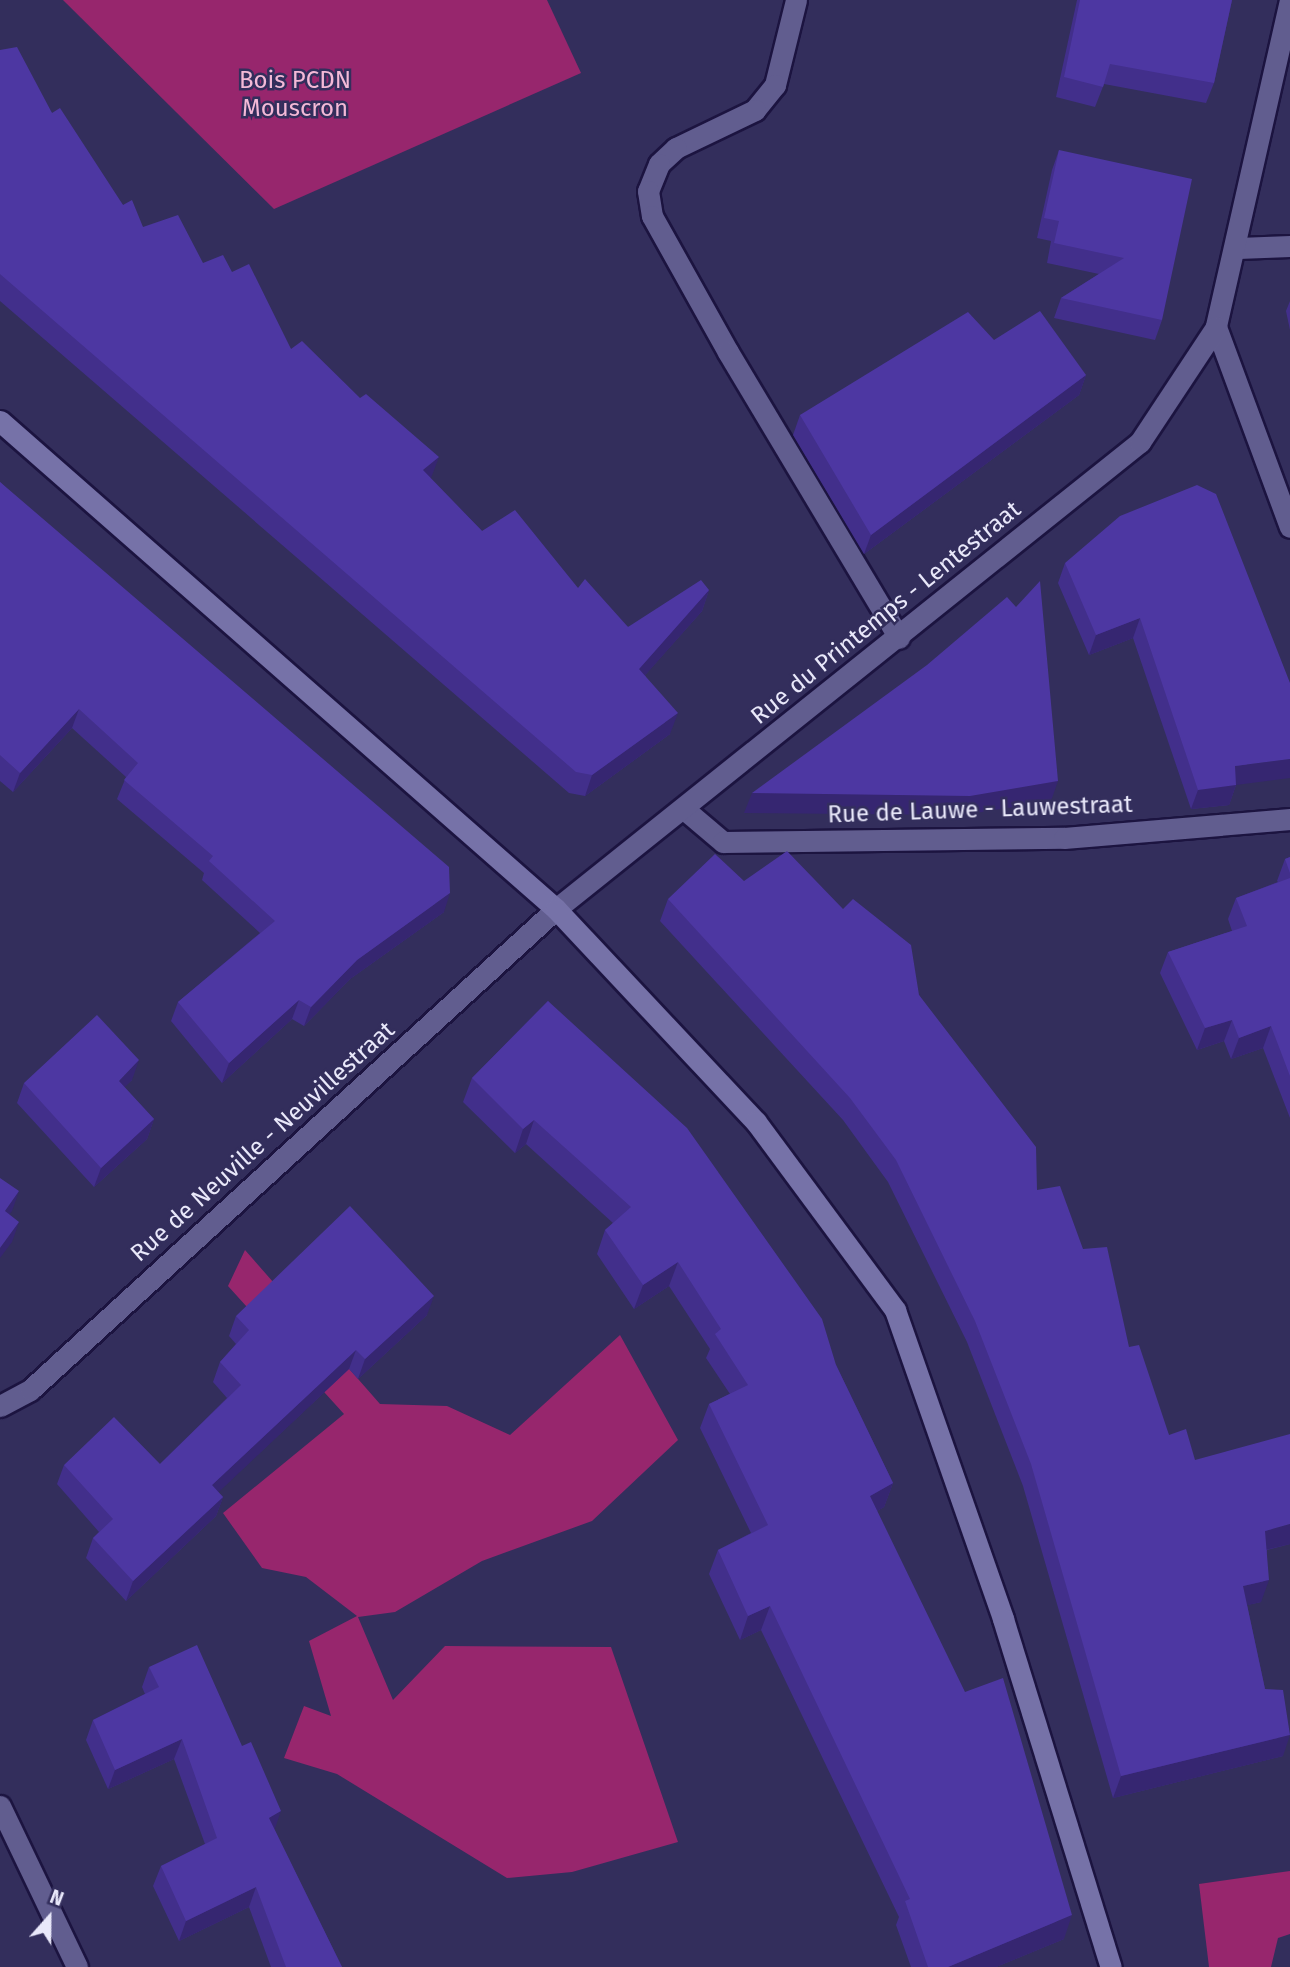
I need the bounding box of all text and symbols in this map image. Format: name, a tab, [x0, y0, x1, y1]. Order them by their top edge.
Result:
park label: Bois PCDN Mouscron	[239, 67, 351, 123]
street label: Rue du Printemps - Lentestraat	[745, 495, 1027, 731]
street label: Rue de Lauwe - Lauwestraat	[827, 790, 1133, 830]
street label: Rue de Neuville - Neuvillestraat	[125, 1016, 401, 1268]
north arrow	[14, 1883, 84, 1953]
text: N	[47, 1885, 67, 1911]

